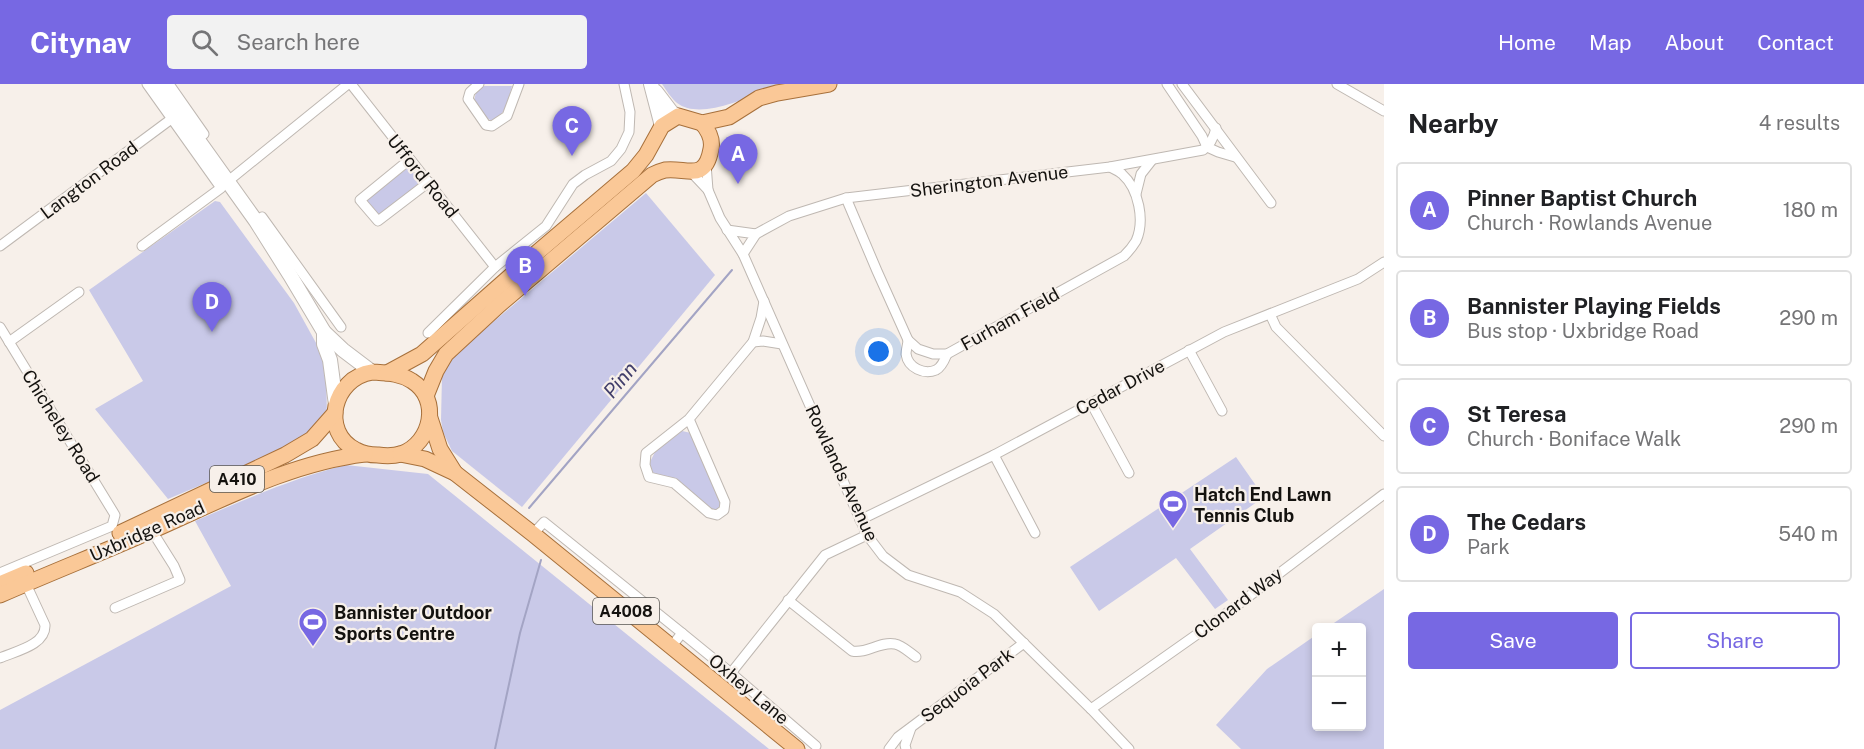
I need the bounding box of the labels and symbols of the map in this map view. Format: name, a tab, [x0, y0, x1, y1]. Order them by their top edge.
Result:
pin: C	[552, 106, 592, 156]
street label: Ufford Road	[383, 130, 463, 222]
pin: A	[718, 135, 758, 184]
street label: Langton Road	[36, 137, 142, 223]
street label: Sherington Avenue	[909, 161, 1069, 201]
pin: B	[506, 246, 544, 296]
pin: D	[192, 282, 232, 332]
street label: Furham Field	[957, 283, 1063, 355]
your location	[864, 337, 893, 366]
street label: Cedar Drive	[1072, 355, 1168, 419]
water label: Pinn	[598, 357, 642, 403]
street label: Chicheley Road	[18, 366, 104, 486]
street label: Rowlands Avenue	[801, 402, 883, 544]
road number: A410	[210, 466, 264, 492]
place label: Hatch End Lawn Tennis Club	[1194, 484, 1331, 526]
sports icon: Hatch End Lawn Tennis Club	[1157, 488, 1189, 530]
street label: Uxbridge Road	[86, 496, 208, 566]
street label: Clonard Way	[1190, 563, 1287, 643]
road number: A4008	[593, 598, 659, 624]
place label: Bannister Outdoor Sports Centre	[334, 602, 492, 644]
sports icon: Bannister Outdoor Sports Centre	[297, 606, 329, 648]
street label: Sequoia Park	[916, 643, 1018, 727]
street label: Oxhey Lane	[705, 649, 793, 729]

